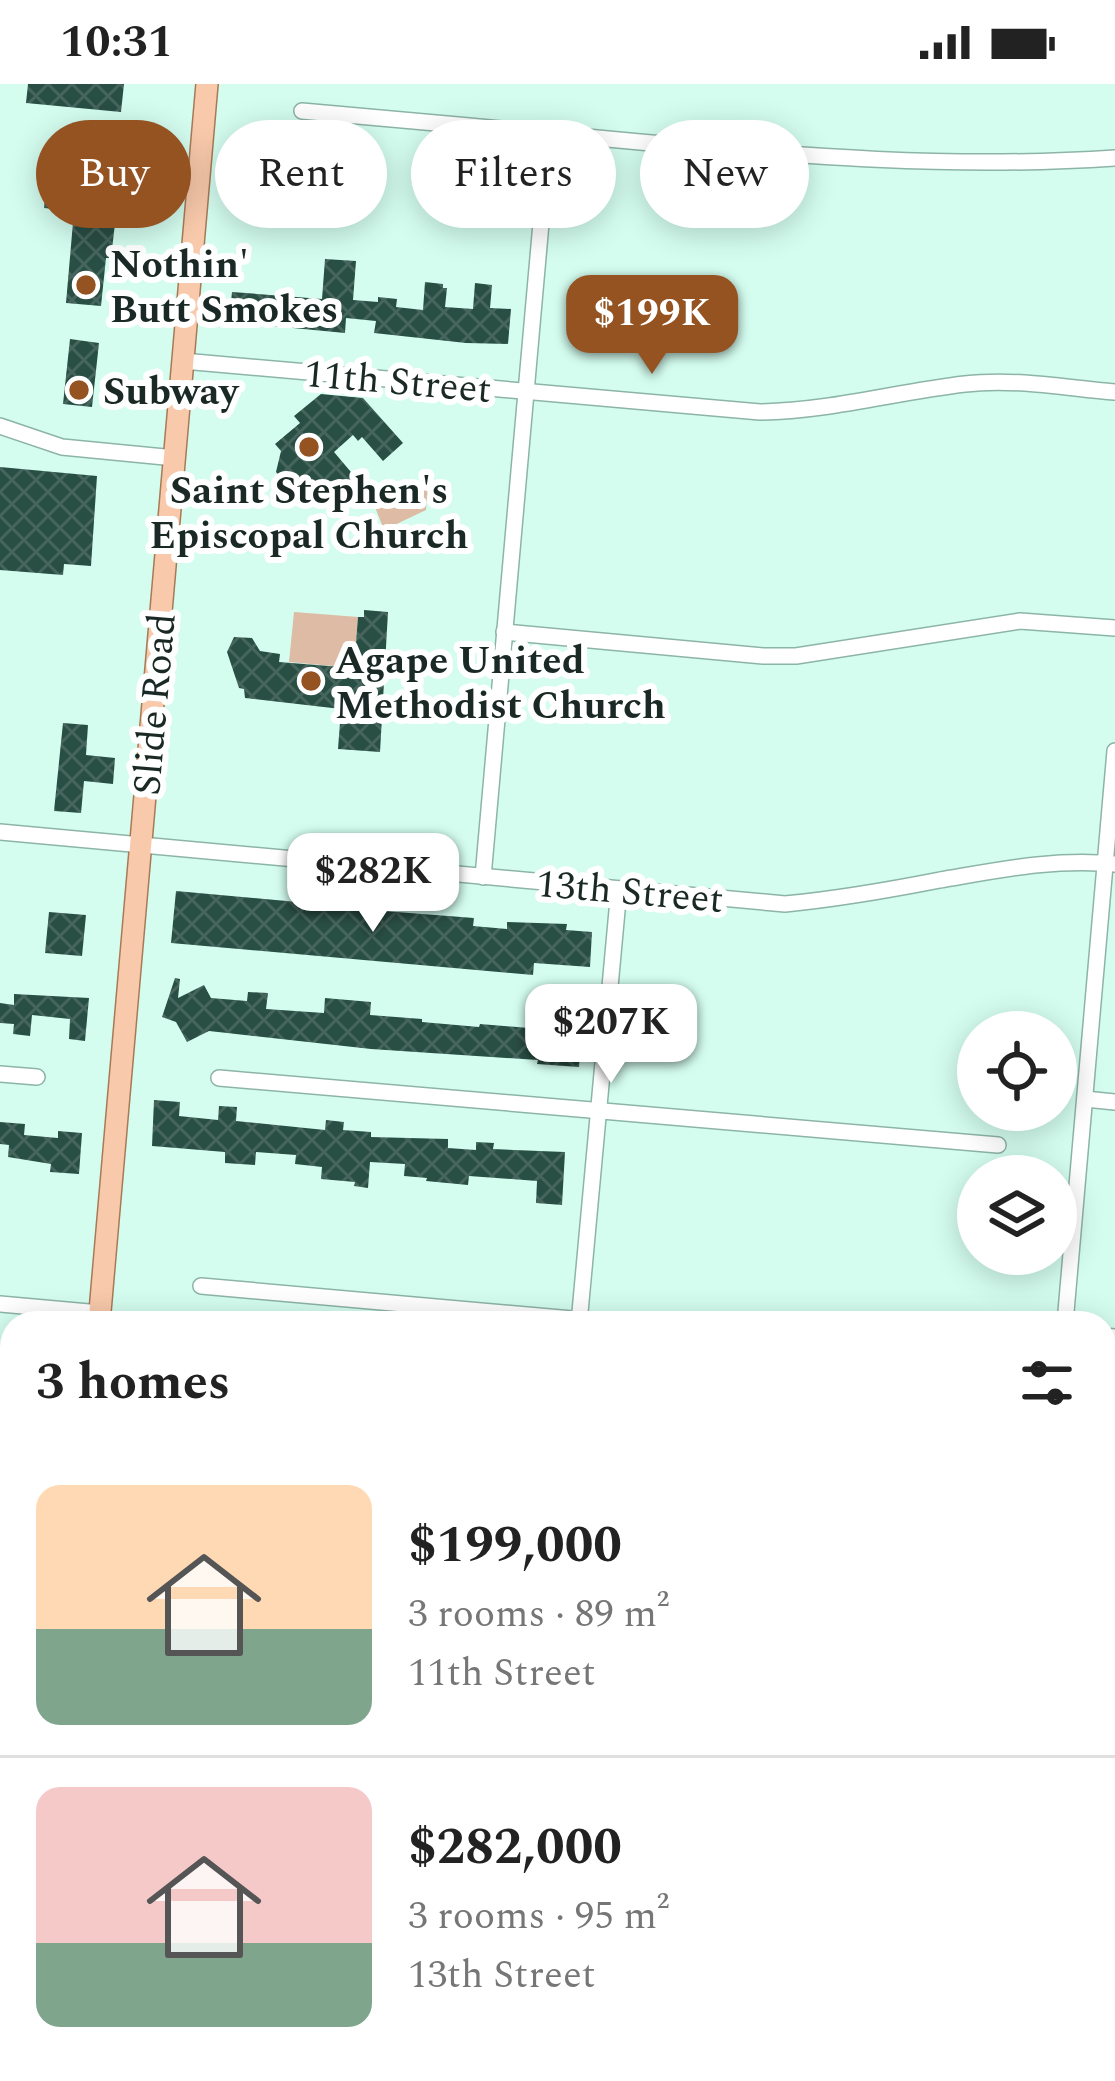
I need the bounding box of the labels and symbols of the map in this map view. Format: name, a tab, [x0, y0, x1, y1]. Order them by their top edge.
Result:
place label: Nothin' Butt Smokes	[110, 236, 338, 340]
marker: Nothin' Butt Smokes	[73, 272, 99, 298]
pin: $199K	[568, 275, 736, 377]
street label: 11th Street	[302, 345, 494, 420]
place label: Subway	[103, 363, 239, 422]
marker: Subway	[66, 377, 92, 403]
marker: Saint Stephen's Episcopal Church	[296, 434, 322, 460]
place label: Saint Stephen's Episcopal Church	[149, 462, 469, 566]
street label: Slide Road	[118, 611, 193, 798]
place label: Agape United Methodist Church	[335, 632, 666, 736]
marker: Agape United Methodist Church	[298, 668, 324, 694]
pin: $282K	[289, 833, 457, 935]
street label: 13th Street	[534, 855, 726, 930]
pin: $207K	[527, 984, 695, 1086]

